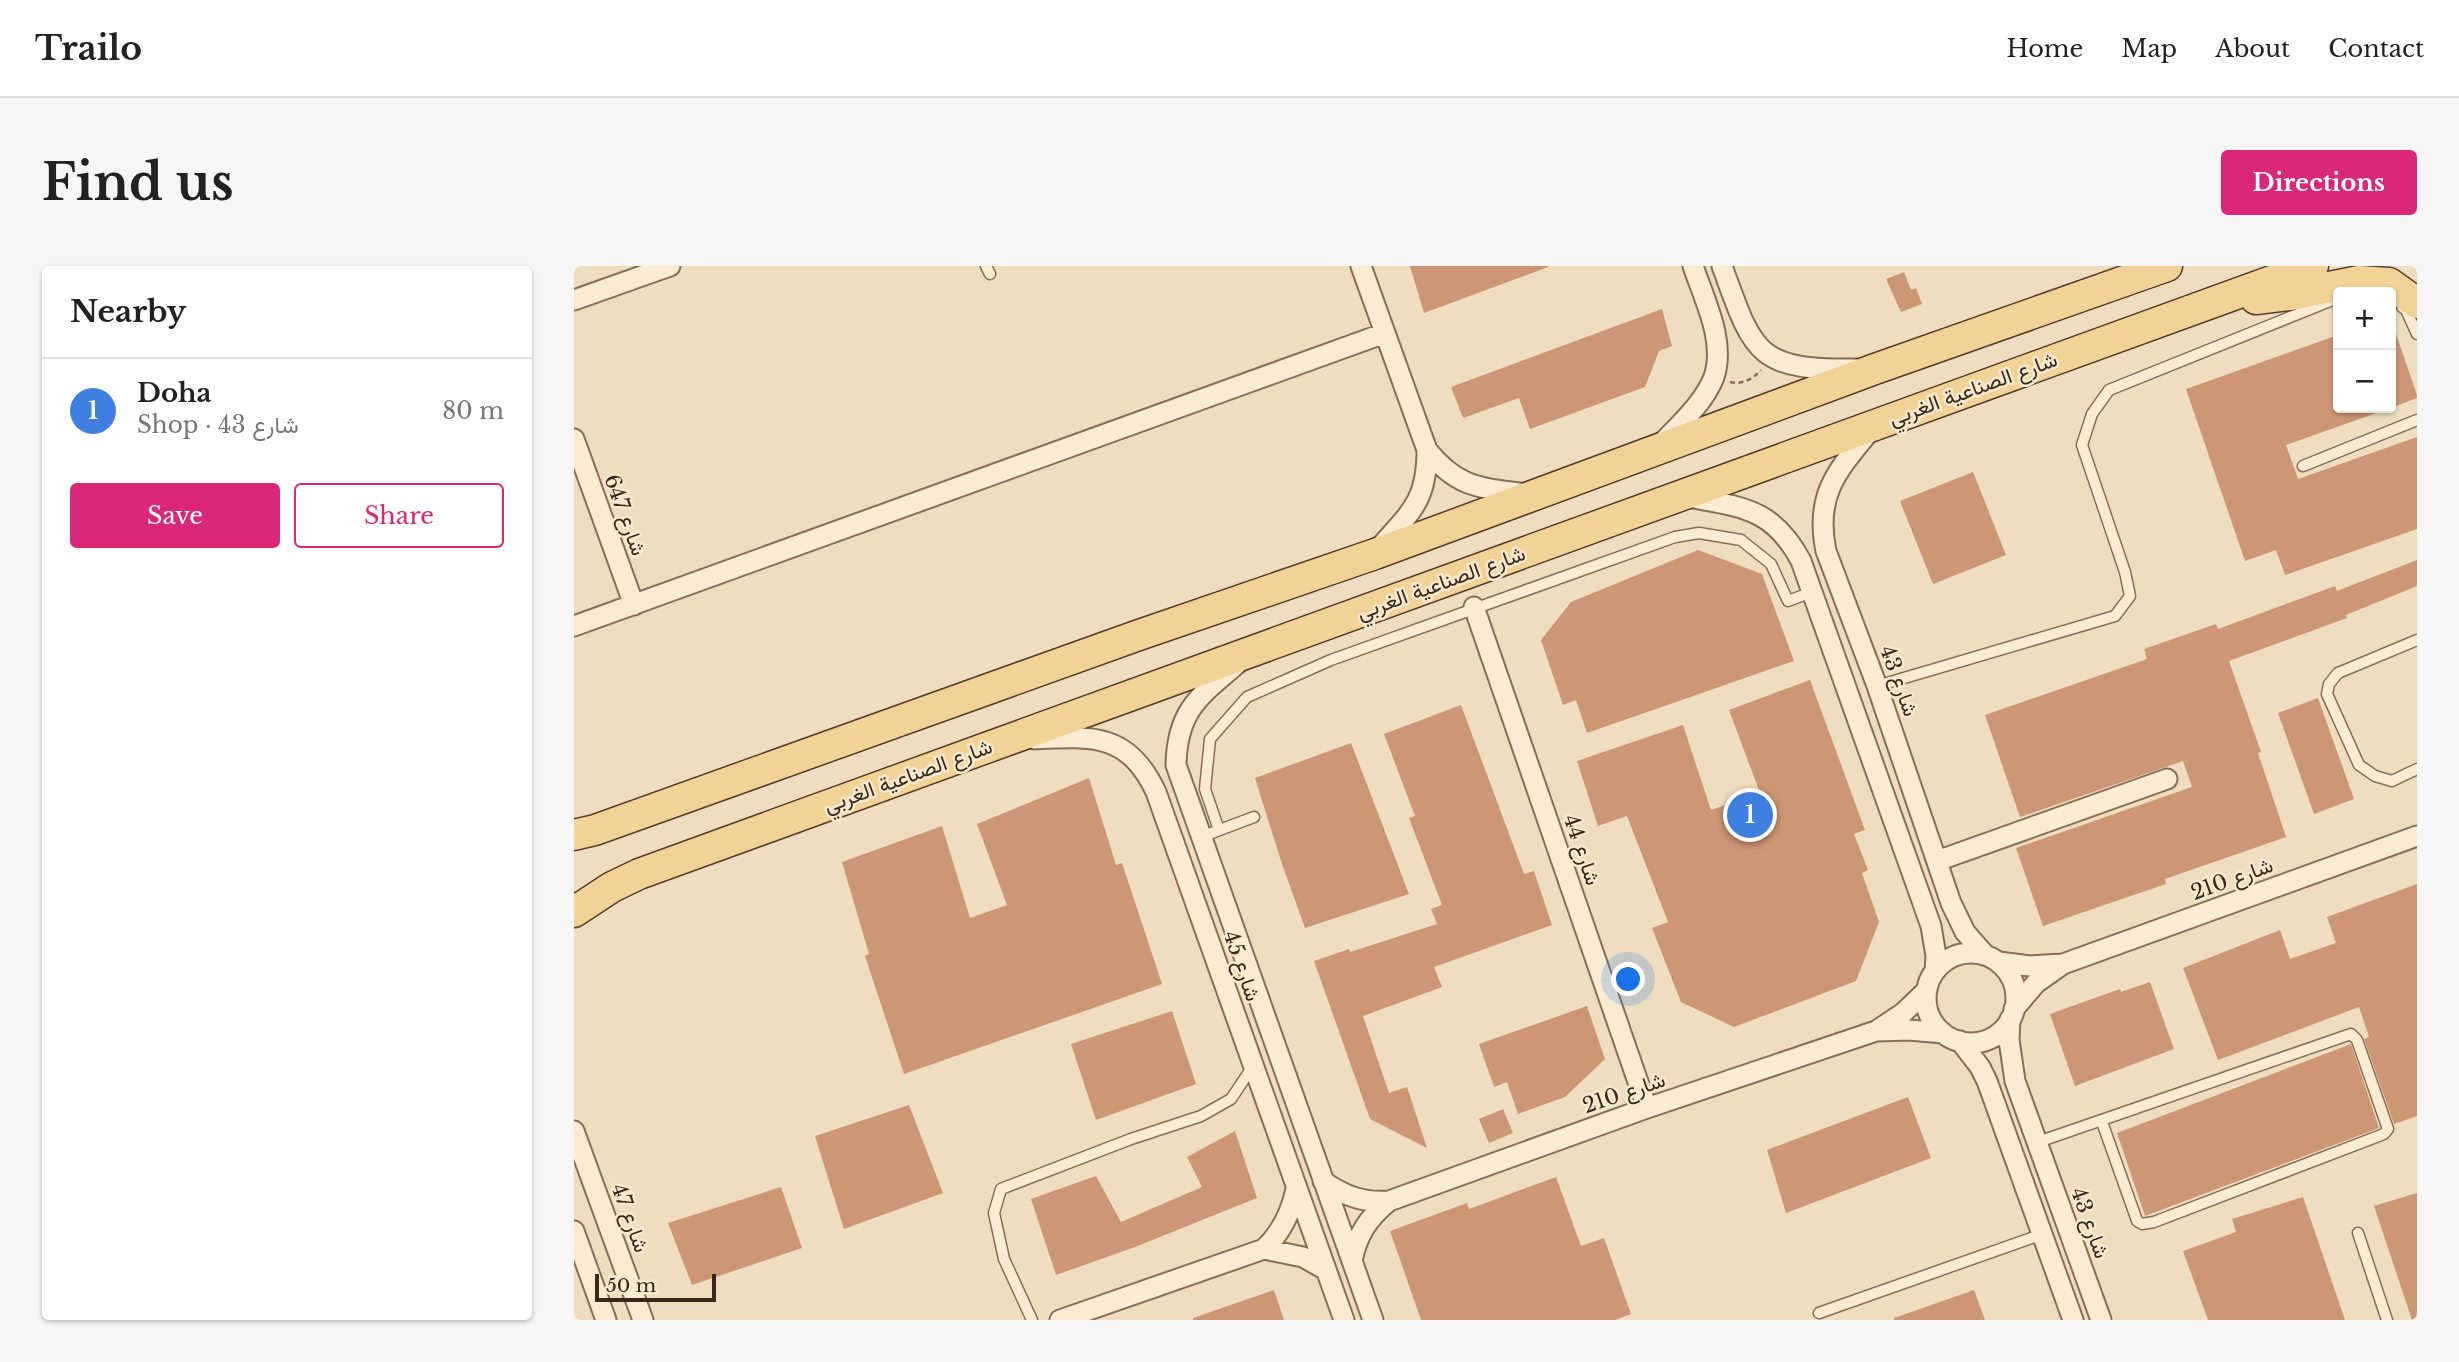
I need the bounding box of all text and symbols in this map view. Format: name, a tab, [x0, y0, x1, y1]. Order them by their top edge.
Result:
text: Trailo	[35, 28, 142, 69]
text: Home	[2007, 34, 2083, 63]
text: Map	[2121, 34, 2177, 63]
text: About	[2215, 34, 2290, 63]
text: Contact	[2328, 34, 2424, 63]
button: Directions	[2221, 150, 2417, 215]
text: Find us	[42, 152, 234, 213]
map controls	[2333, 287, 2396, 413]
button: +	[2333, 287, 2396, 350]
text: Nearby	[70, 293, 186, 330]
street label: شارع الصناعية الغربي	[1885, 346, 2062, 435]
button: −	[2333, 350, 2396, 413]
text: Doha	[137, 377, 212, 409]
text: 1	[88, 397, 98, 425]
text: 80 m	[442, 397, 504, 425]
text: Shop · شارع 43	[137, 411, 299, 439]
street label: شارع 647	[597, 471, 652, 560]
button: Save	[70, 483, 280, 548]
button: Share	[294, 483, 504, 548]
street label: شارع الصناعية الغربي	[1353, 540, 1530, 629]
street label: شارع 43	[1873, 642, 1924, 720]
street label: شارع الصناعية الغربي	[820, 733, 997, 822]
pin: 1	[1727, 789, 1773, 841]
street label: شارع 44	[1557, 811, 1606, 889]
street label: شارع 210	[2187, 852, 2277, 907]
street label: شارع 45	[1217, 927, 1266, 1005]
your location	[1611, 962, 1645, 996]
street label: شارع 210	[1579, 1067, 1669, 1120]
street label: شارع 47	[605, 1180, 654, 1256]
street label: شارع 43	[2064, 1184, 2115, 1262]
scale bar	[595, 1271, 716, 1303]
text: 50 m	[606, 1274, 656, 1297]

